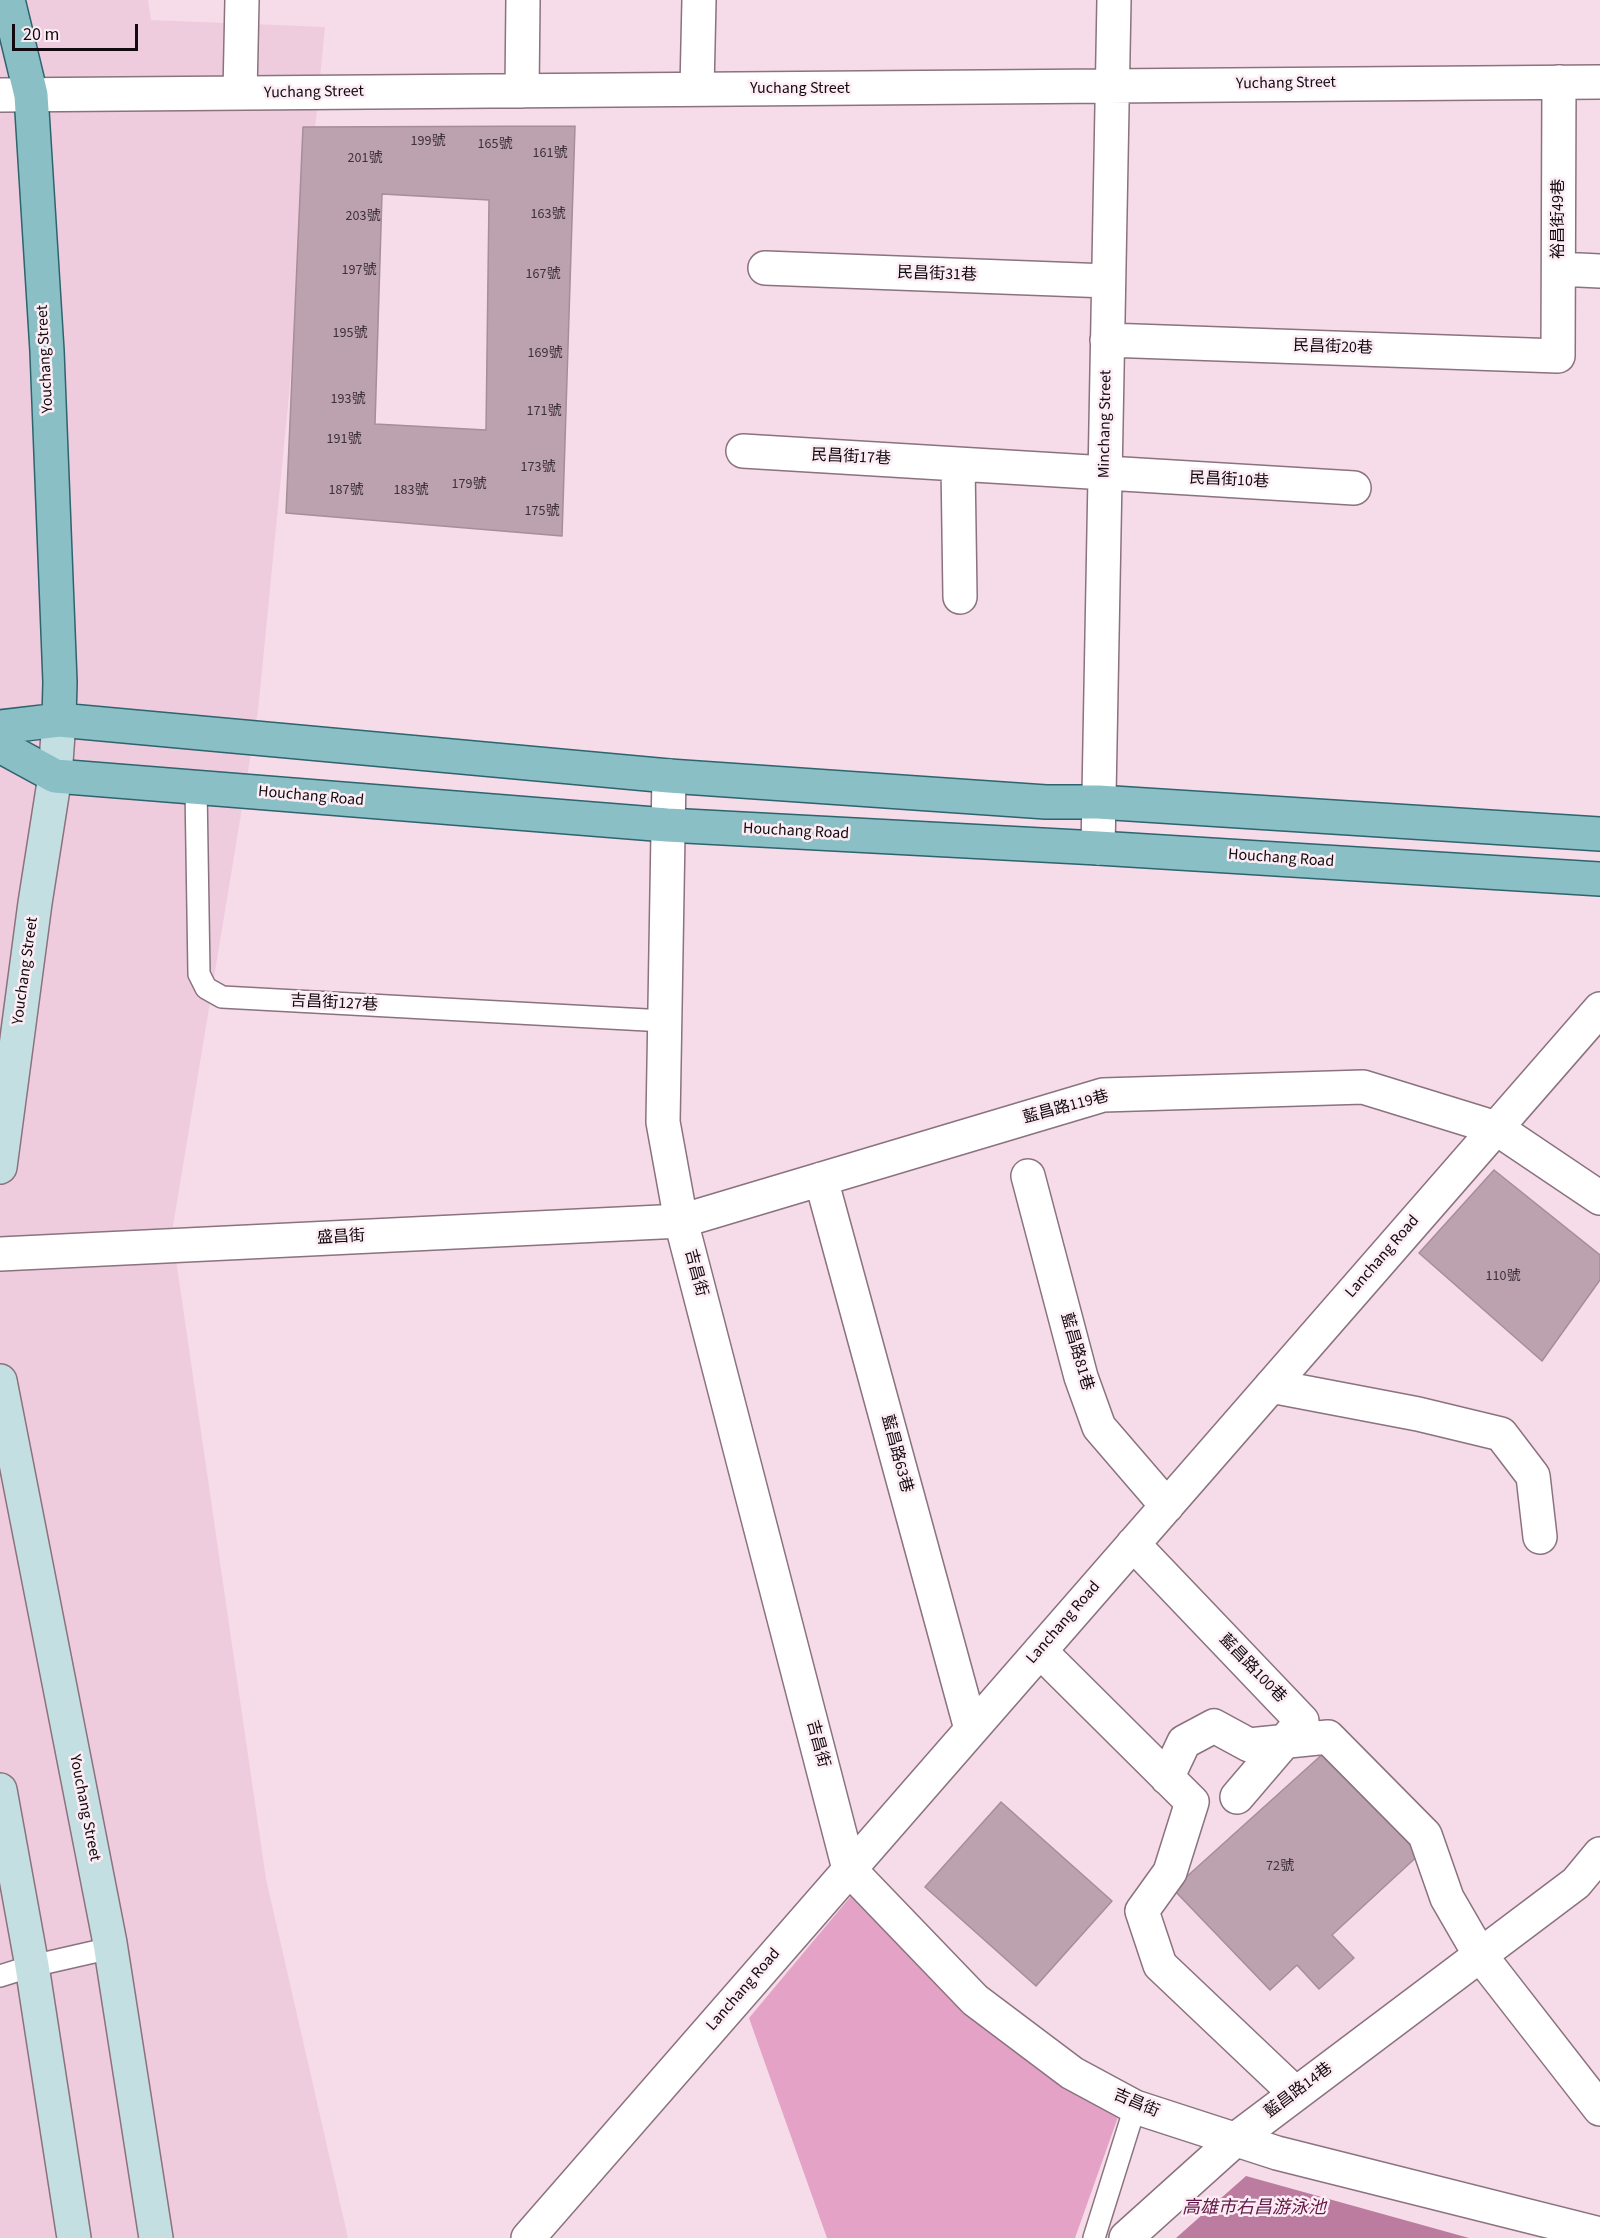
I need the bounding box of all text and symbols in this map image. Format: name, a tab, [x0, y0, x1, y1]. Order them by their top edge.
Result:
scale bar	[15, 12, 141, 50]
text: 20 m	[23, 22, 59, 47]
street label: Yuchang Street	[1236, 74, 1336, 94]
street label: Yuchang Street	[750, 79, 850, 99]
street label: Yuchang Street	[264, 83, 364, 103]
house number: 199號	[411, 134, 445, 150]
house number: 165號	[478, 137, 512, 153]
house number: 161號	[533, 146, 567, 162]
house number: 201號	[348, 151, 382, 167]
street label: 裕昌街49巷	[1549, 179, 1569, 259]
house number: 163號	[531, 207, 565, 223]
house number: 203號	[346, 209, 380, 225]
house number: 197號	[342, 263, 376, 279]
street label: 民昌街31巷	[897, 264, 977, 286]
house number: 167號	[526, 267, 560, 283]
street label: Youchang Street	[34, 304, 58, 414]
house number: 195號	[333, 326, 367, 342]
street label: 民昌街20巷	[1293, 337, 1373, 359]
house number: 169號	[528, 346, 562, 362]
street label: Minchang Street	[1095, 370, 1117, 478]
house number: 193號	[331, 392, 365, 408]
house number: 171號	[527, 404, 561, 420]
house number: 191號	[327, 432, 361, 448]
street label: 民昌街17巷	[811, 446, 891, 470]
house number: 173號	[521, 460, 555, 476]
street label: 民昌街10巷	[1189, 469, 1269, 493]
house number: 179號	[452, 477, 486, 493]
house number: 187號	[329, 483, 363, 499]
house number: 183號	[394, 483, 428, 499]
house number: 175號	[525, 504, 559, 520]
street label: Houchang Road	[257, 783, 365, 811]
street label: Houchang Road	[742, 820, 850, 844]
street label: Houchang Road	[1227, 846, 1335, 872]
street label: Youchang Street	[9, 916, 43, 1026]
street label: 吉昌街127巷	[290, 992, 378, 1016]
street label: 藍昌路119巷	[1021, 1087, 1111, 1129]
street label: Lanchang Road	[1342, 1212, 1424, 1302]
street label: 盛昌街	[317, 1227, 365, 1249]
street label: 吉昌街	[680, 1247, 710, 1299]
house number: 110號	[1486, 1269, 1520, 1285]
street label: 藍昌路81巷	[1056, 1311, 1096, 1393]
street label: 藍昌路63巷	[876, 1413, 916, 1495]
street label: Lanchang Road	[1023, 1578, 1105, 1668]
street label: 藍昌路100巷	[1215, 1631, 1289, 1707]
street label: 吉昌街	[802, 1718, 832, 1770]
street label: Youchang Street	[64, 1753, 104, 1863]
house number: 72號	[1266, 1859, 1294, 1875]
street label: Lanchang Road	[703, 1945, 785, 2035]
street label: 藍昌路14巷	[1261, 2059, 1337, 2123]
street label: 吉昌街	[1110, 2086, 1162, 2122]
water label: 高雄市右昌游泳池	[1182, 2198, 1326, 2220]

